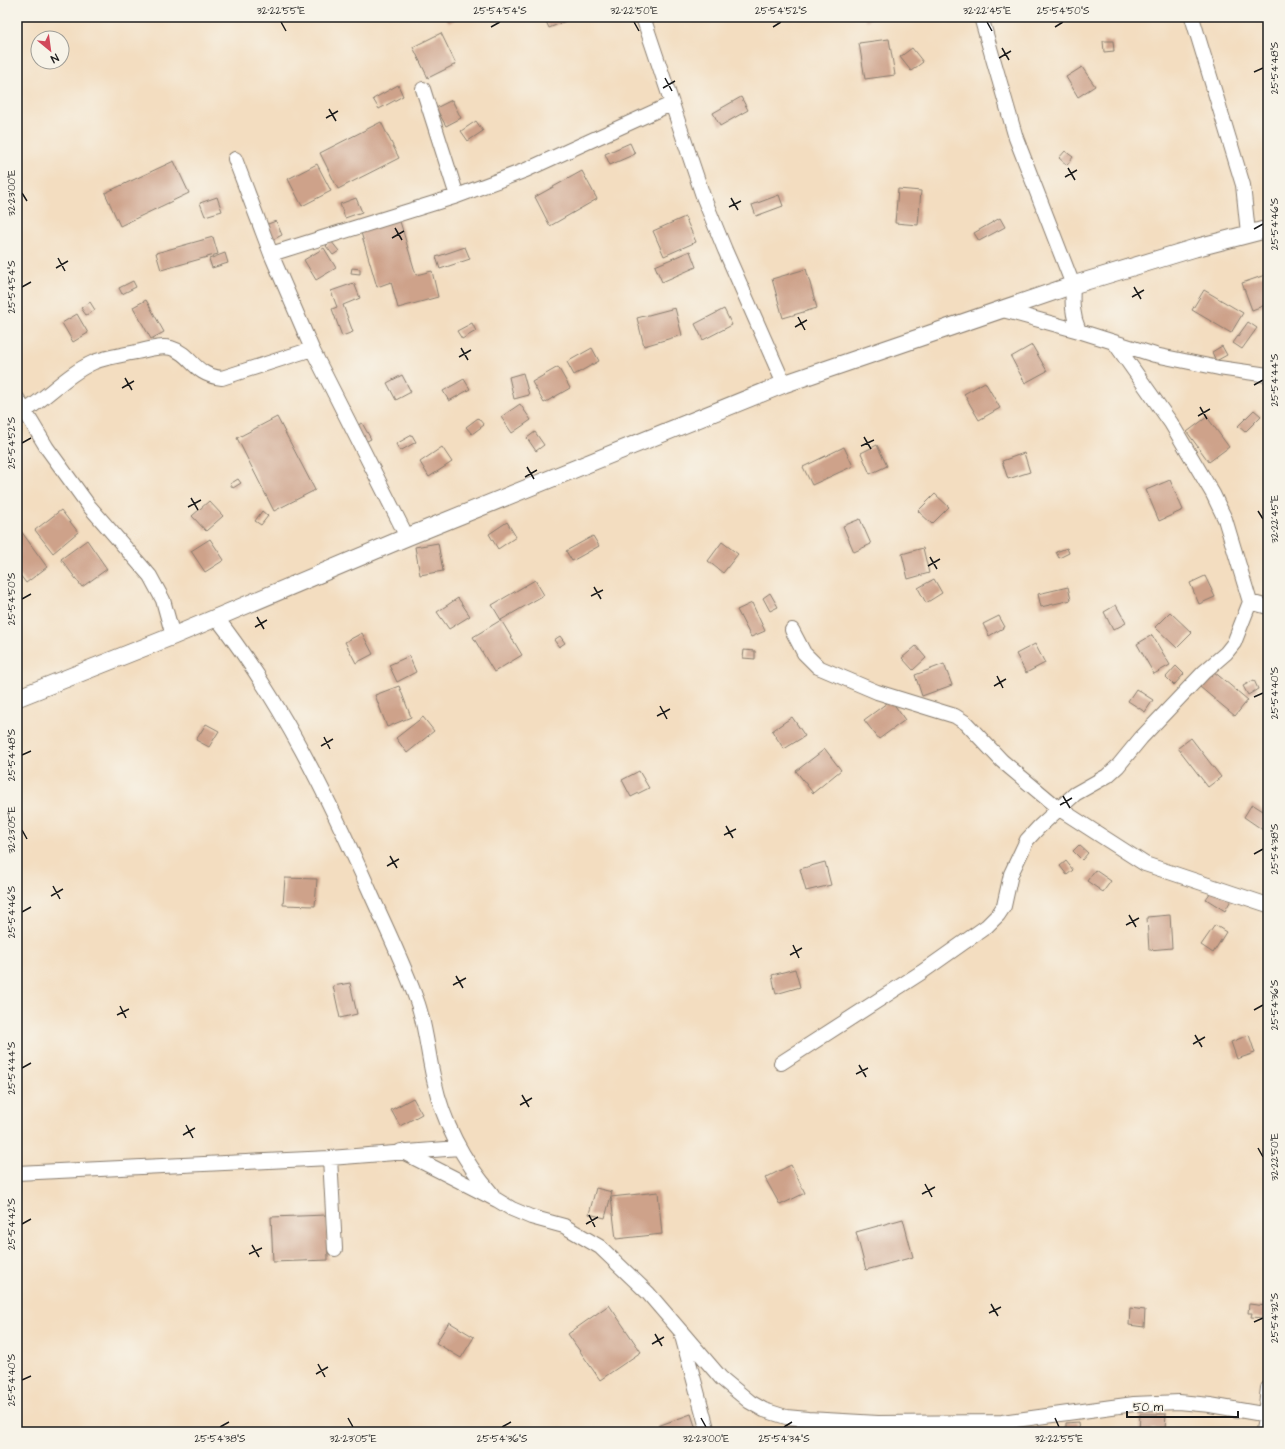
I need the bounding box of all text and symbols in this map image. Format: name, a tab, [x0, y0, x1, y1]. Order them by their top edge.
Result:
text: 32°22'55"E	[257, 4, 305, 18]
text: 25°54'54"S	[473, 4, 527, 18]
text: 32°22'50"E	[610, 4, 658, 18]
text: 25°54'52"S	[755, 4, 808, 18]
text: 32°22'45"E	[963, 4, 1011, 18]
text: 25°54'50"S	[1037, 4, 1090, 18]
north arrow	[30, 30, 70, 70]
text: 25°54'48"S	[1268, 41, 1282, 94]
text: N	[48, 50, 61, 67]
text: 32°23'00"E	[5, 170, 19, 216]
text: 25°54'46"S	[1268, 197, 1282, 250]
text: 25°54'54"S	[5, 260, 19, 314]
text: 25°54'44"S	[1268, 353, 1282, 406]
text: 25°54'52"S	[5, 416, 19, 469]
text: 32°22'45"E	[1268, 495, 1282, 543]
text: 25°54'50"S	[5, 572, 19, 625]
text: 25°54'40"S	[1268, 666, 1282, 719]
text: 25°54'48"S	[5, 728, 19, 781]
text: 32°23'05"E	[5, 806, 19, 854]
text: 25°54'38"S	[1268, 823, 1282, 874]
text: 25°54'46"S	[5, 885, 19, 938]
text: 25°54'36"S	[1268, 979, 1282, 1030]
text: 25°54'44"S	[5, 1041, 19, 1094]
text: 32°22'50"E	[1268, 1133, 1282, 1181]
text: 25°54'42"S	[5, 1198, 19, 1250]
text: 25°54'32"S	[1268, 1292, 1282, 1343]
text: 25°54'40"S	[5, 1353, 19, 1406]
scale bar	[1127, 1393, 1238, 1419]
text: 50 m	[1133, 1399, 1164, 1416]
text: 25°54'38"S	[195, 1432, 246, 1446]
text: 32°23'05"E	[329, 1432, 377, 1446]
text: 25°54'36"S	[477, 1432, 528, 1446]
text: 32°23'00"E	[683, 1432, 729, 1446]
text: 25°54'34"S	[758, 1432, 810, 1446]
text: 32°22'55"E	[1035, 1432, 1083, 1446]

